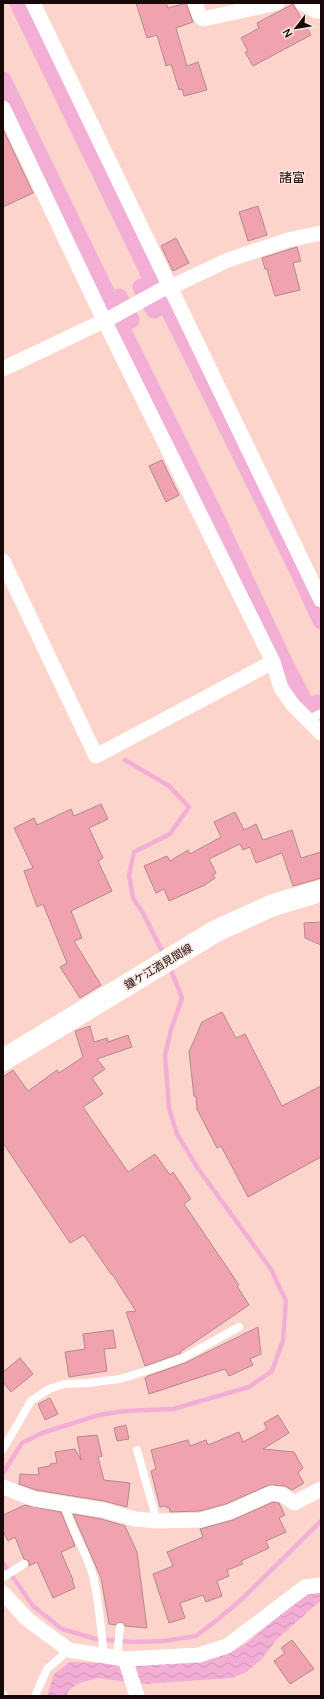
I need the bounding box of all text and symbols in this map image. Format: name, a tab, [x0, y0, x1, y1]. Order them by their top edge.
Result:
north arrow	[276, 8, 316, 48]
text: N	[278, 26, 295, 41]
district label: 諸富	[279, 168, 305, 186]
street label: 鐘ケ江酒見間線	[121, 940, 195, 992]

